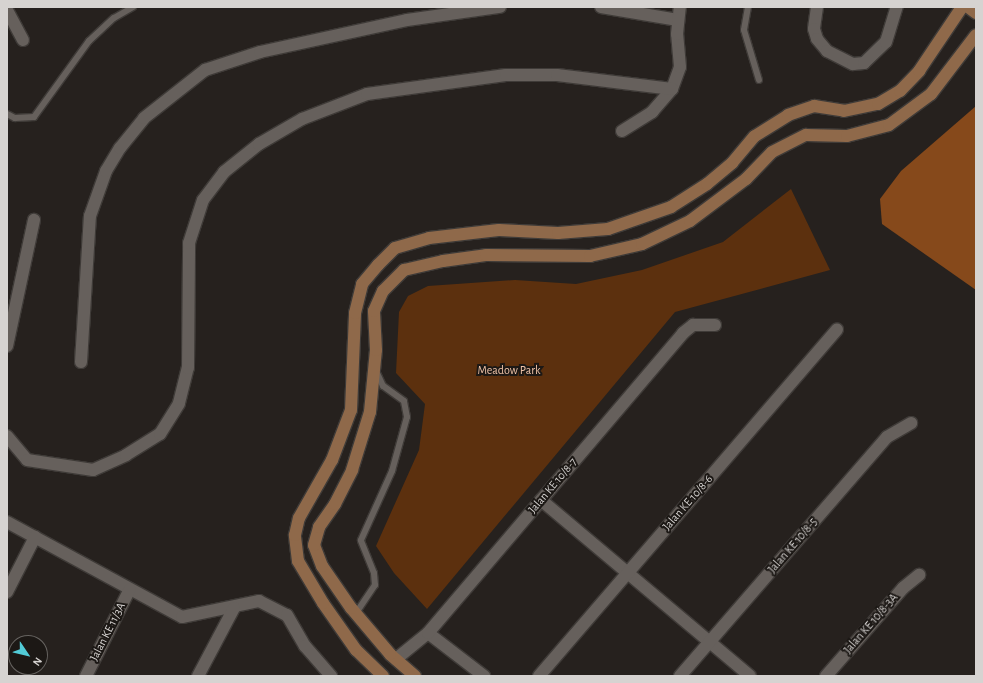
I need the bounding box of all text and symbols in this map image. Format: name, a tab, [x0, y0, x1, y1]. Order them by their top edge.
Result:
park label: Meadow Park	[477, 364, 541, 378]
street label: Jalan KE 10/8-7	[526, 455, 580, 517]
street label: Jalan KE 10/8-6	[660, 472, 716, 534]
street label: Jalan KE 10/8-5	[765, 516, 821, 576]
street label: Jalan KE 10/8-3A	[841, 591, 901, 657]
street label: Jalan KE 11/3A	[87, 600, 129, 664]
north arrow	[8, 635, 48, 675]
text: N	[31, 655, 44, 668]

